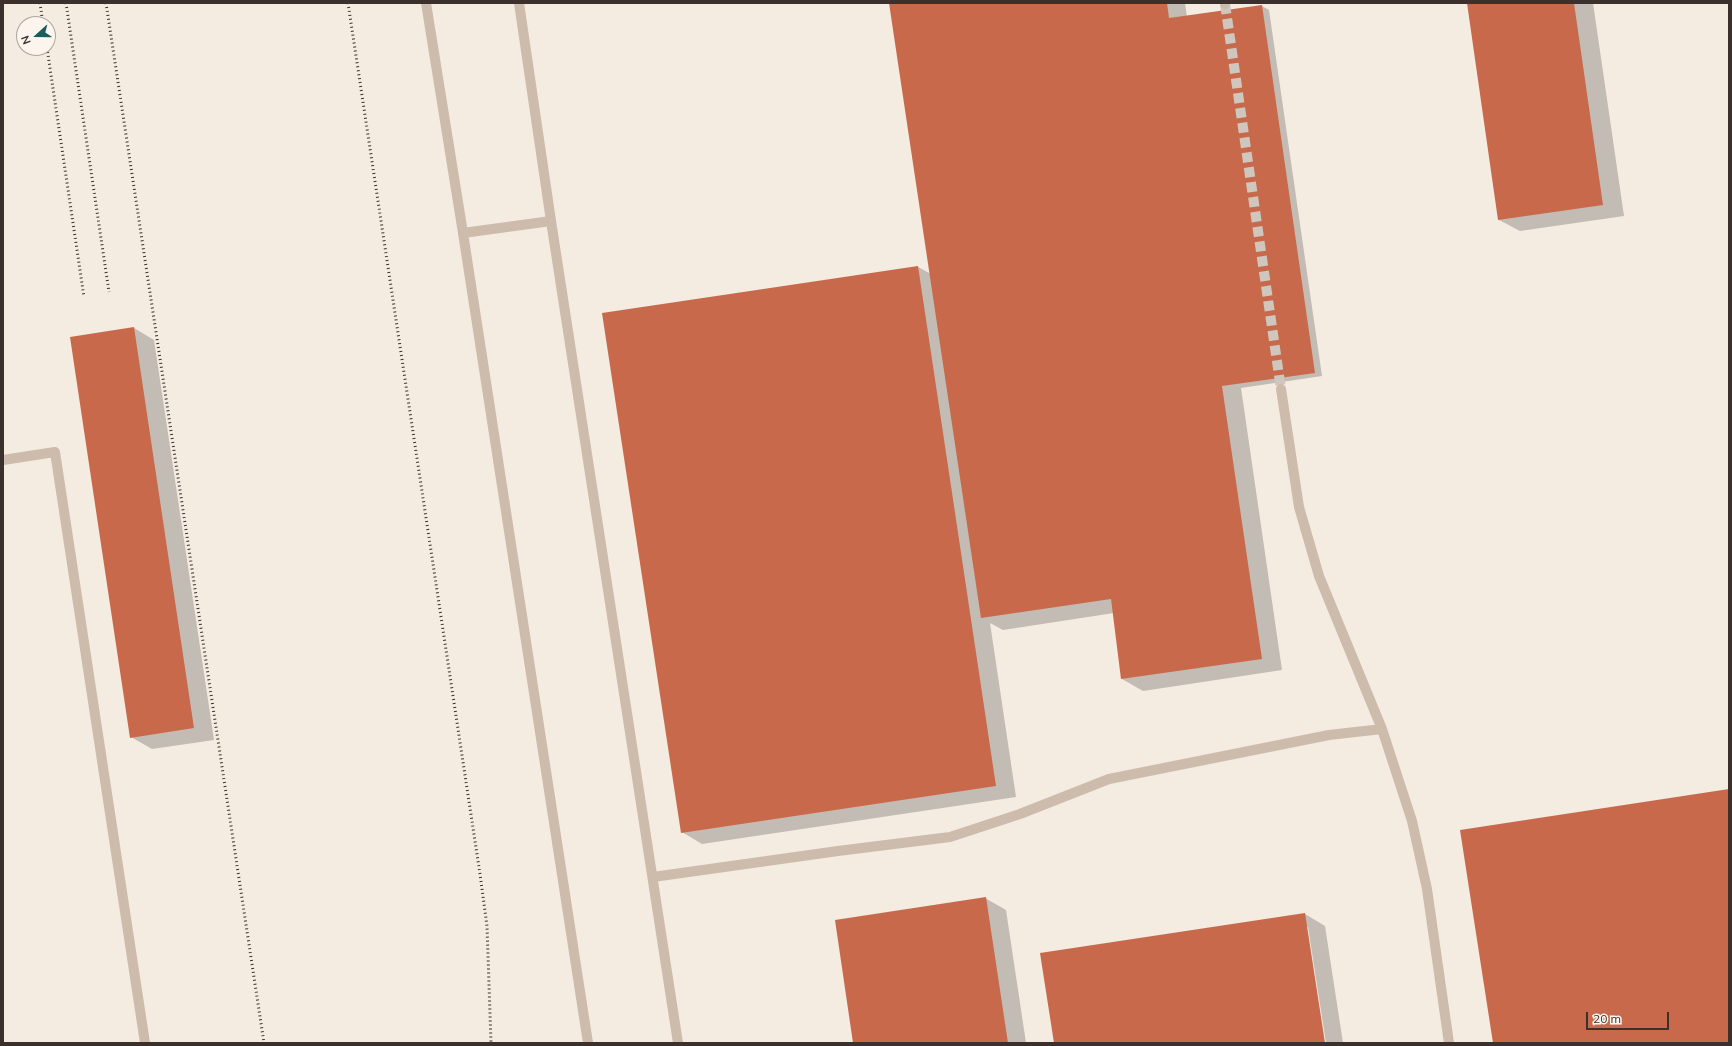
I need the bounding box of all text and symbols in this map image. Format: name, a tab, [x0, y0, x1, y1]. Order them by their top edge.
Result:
north arrow	[16, 16, 56, 56]
text: N	[18, 34, 34, 46]
scale bar	[1588, 1004, 1671, 1030]
text: 20 m	[1593, 1011, 1621, 1026]

